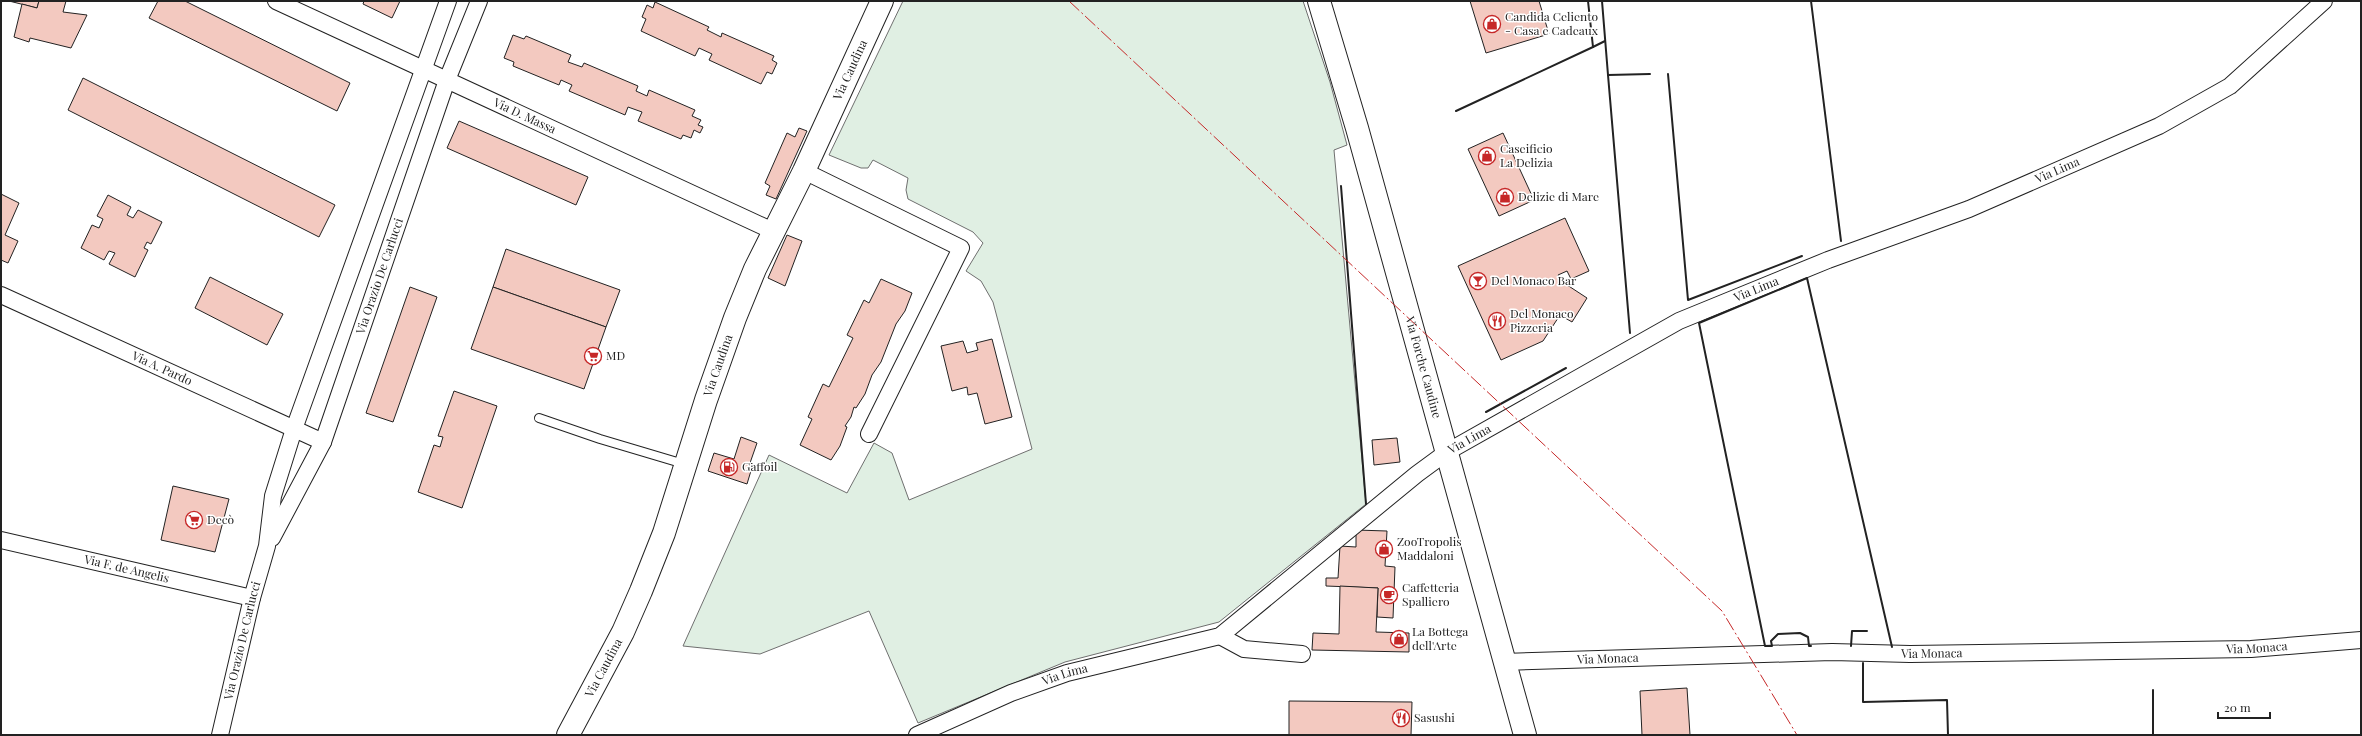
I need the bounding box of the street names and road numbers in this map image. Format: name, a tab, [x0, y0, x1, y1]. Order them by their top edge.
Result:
street label: Via Caudina	[828, 37, 870, 103]
street label: Via D. Massa	[490, 93, 559, 137]
street label: Via Lima	[2031, 153, 2082, 187]
street label: Via Orazio De Carlucci	[351, 215, 406, 337]
street label: Via Lima	[1730, 272, 1781, 305]
street label: Via Forche Caudine	[1402, 314, 1446, 420]
street label: Via Caudina	[699, 332, 736, 399]
street label: Via A. Pardo	[129, 347, 195, 388]
street label: Via Lima	[1444, 420, 1493, 457]
street label: Via F. de Angelis	[82, 550, 171, 586]
street label: Via Orazio De Carlucci	[219, 579, 264, 702]
street label: Via Caudina	[580, 635, 625, 701]
street label: Via Monaca	[2225, 637, 2288, 656]
street label: Via Monaca	[1900, 644, 1963, 661]
street label: Via Monaca	[1576, 649, 1639, 667]
street label: Via Lima	[1039, 659, 1089, 689]

